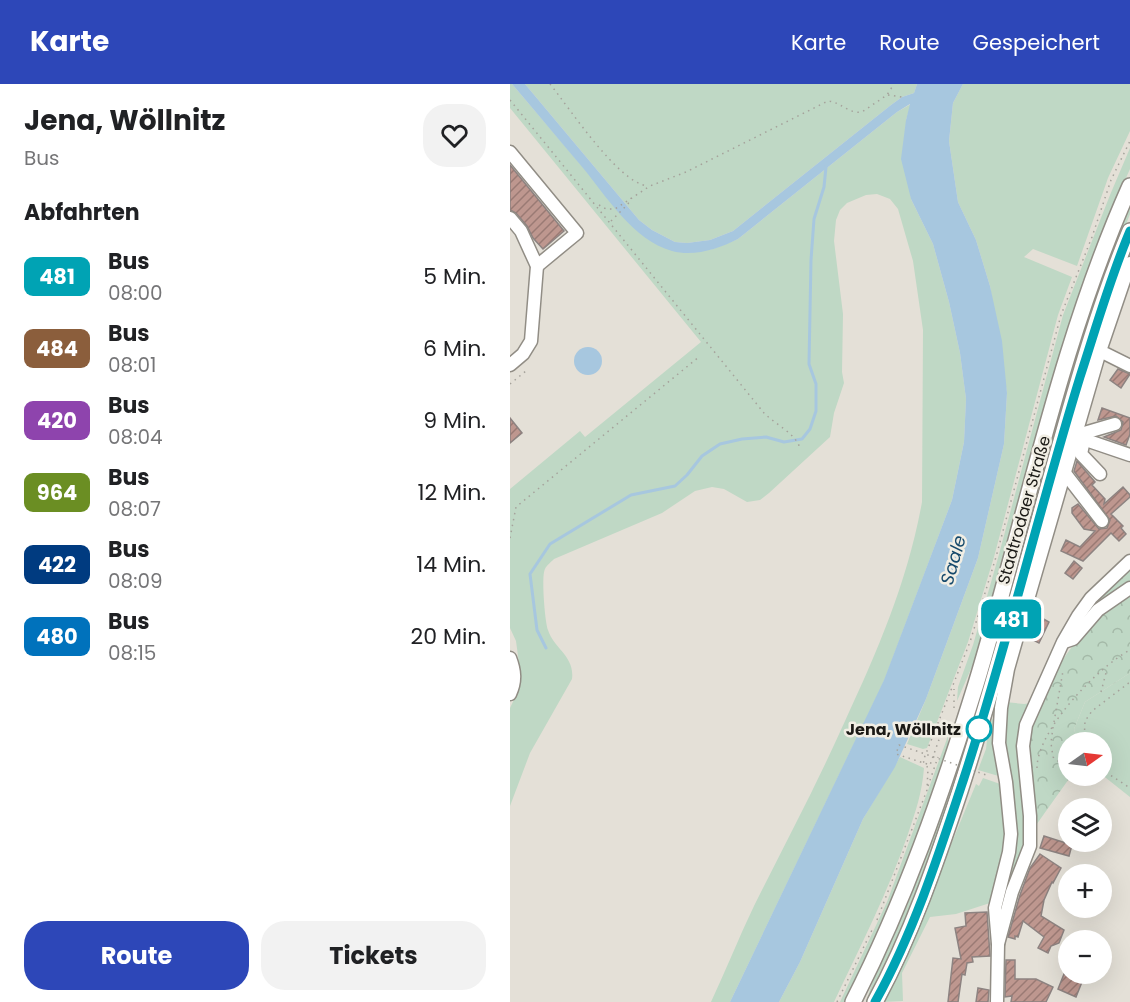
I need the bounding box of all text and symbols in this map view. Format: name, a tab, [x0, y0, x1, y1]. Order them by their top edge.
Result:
text: Karte	[30, 22, 109, 61]
text: Karte	[791, 28, 846, 57]
text: Route	[879, 28, 940, 57]
text: Gespeichert	[973, 28, 1100, 57]
text: Jena, Wöllnitz	[24, 101, 226, 140]
button: heart	[423, 104, 486, 167]
text: Bus	[24, 144, 60, 172]
text: Abfahrten	[24, 197, 140, 228]
text: Bus	[108, 246, 150, 277]
text: 5 Min.	[423, 261, 486, 292]
text: 481	[39, 262, 75, 291]
text: 08:00	[108, 279, 163, 307]
text: Bus	[108, 318, 150, 349]
text: 6 Min.	[423, 333, 486, 364]
text: 484	[36, 334, 78, 363]
text: 08:01	[108, 351, 156, 379]
text: Bus	[108, 390, 150, 421]
text: 9 Min.	[423, 405, 486, 436]
text: 420	[37, 406, 77, 435]
text: 08:04	[108, 423, 163, 451]
street label: Stadtrodaer Straße	[992, 433, 1056, 587]
text: Bus	[108, 462, 150, 493]
text: 12 Min.	[417, 477, 486, 508]
text: 964	[37, 478, 77, 507]
text: 08:07	[108, 495, 161, 523]
water label: Saale	[934, 532, 972, 588]
text: Bus	[108, 534, 150, 565]
text: 14 Min.	[416, 549, 486, 580]
text: 422	[38, 550, 76, 579]
text: 08:09	[108, 567, 163, 595]
line badge: 481	[976, 600, 1046, 638]
text: 481	[993, 605, 1029, 634]
text: Bus	[108, 606, 150, 637]
text: 20 Min.	[411, 621, 486, 652]
text: 480	[36, 622, 78, 651]
text: 08:15	[108, 639, 156, 667]
marker: Jena, Wöllnitz	[966, 716, 992, 742]
place label: Jena, Wöllnitz	[846, 718, 961, 741]
north arrow	[1058, 732, 1112, 786]
map controls	[1058, 732, 1112, 984]
button: layers	[1058, 798, 1112, 852]
button: +	[1058, 864, 1112, 918]
button: Route	[24, 921, 249, 990]
button: Tickets	[261, 921, 486, 990]
button: −	[1058, 930, 1112, 984]

